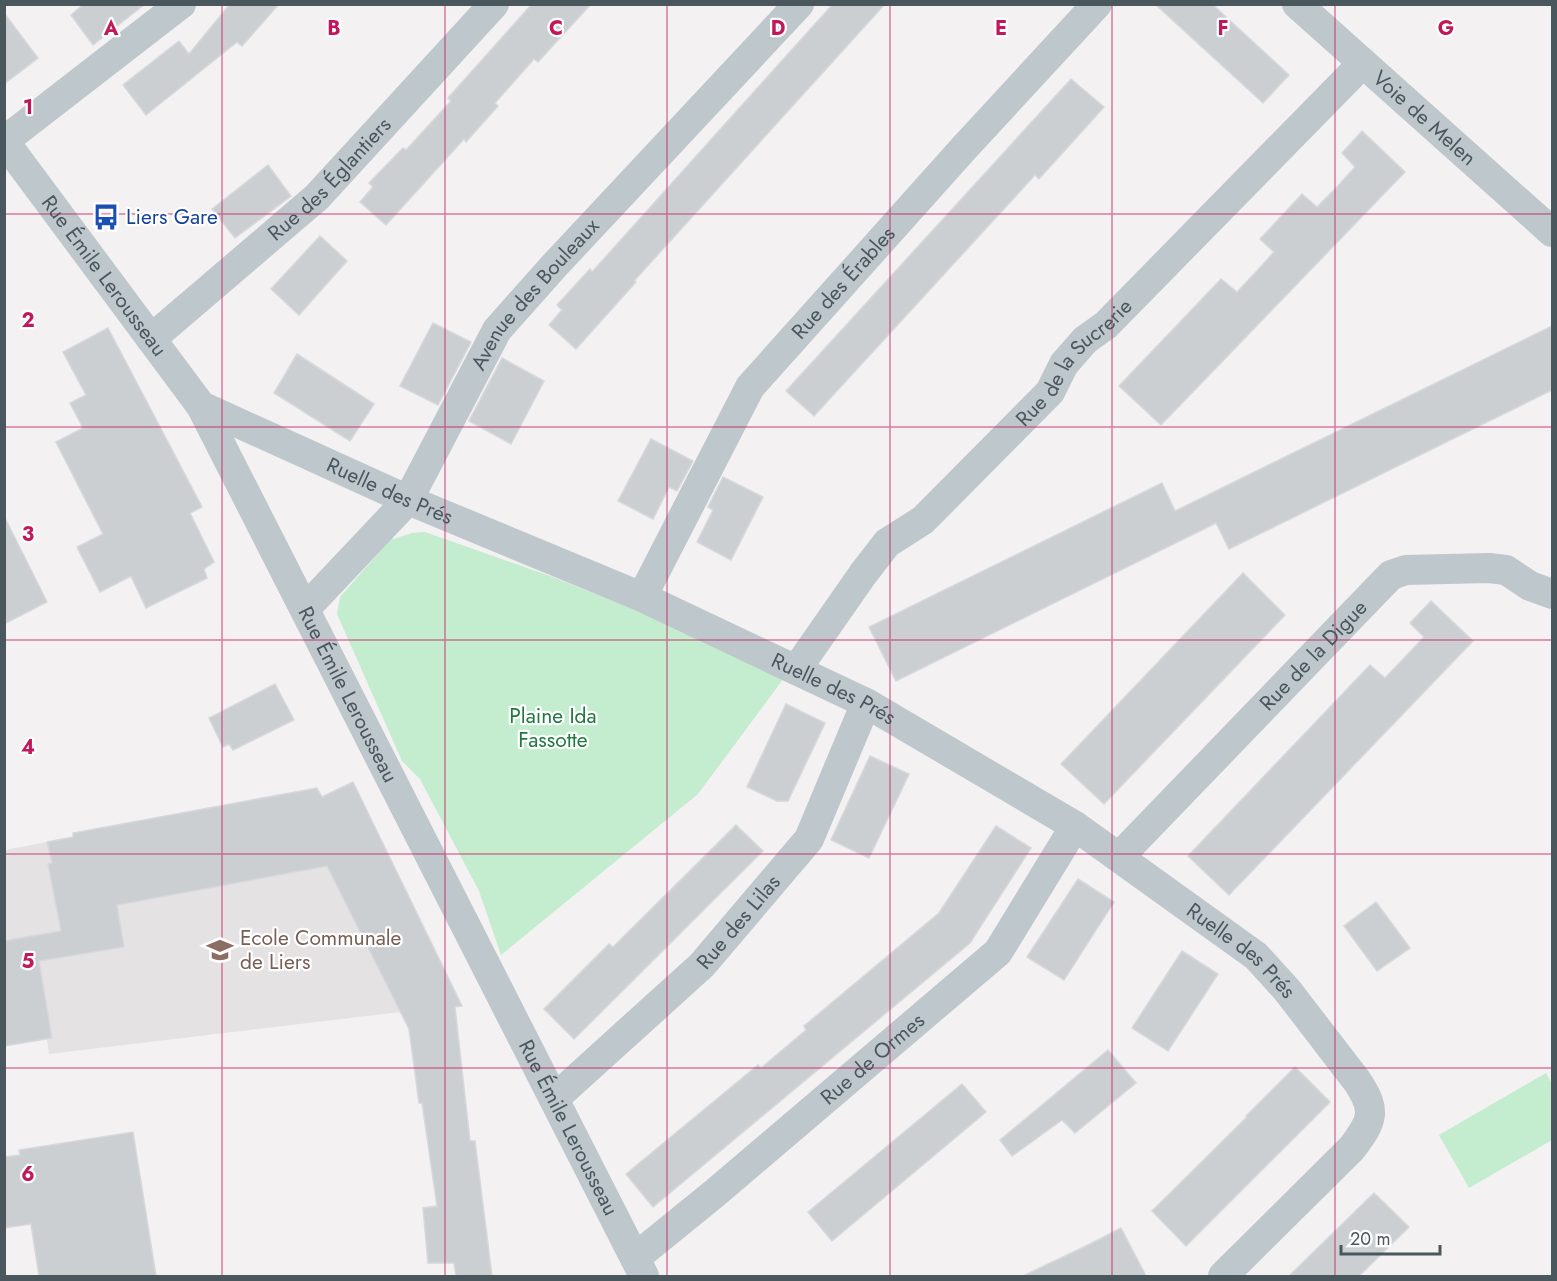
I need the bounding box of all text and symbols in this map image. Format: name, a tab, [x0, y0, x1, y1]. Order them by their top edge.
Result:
text: A	[103, 14, 119, 43]
text: B	[327, 14, 341, 43]
text: C	[549, 14, 563, 43]
text: D	[771, 14, 785, 43]
text: E	[995, 14, 1007, 43]
text: F	[1217, 14, 1229, 43]
text: G	[1438, 14, 1454, 43]
street label: Voie de Melen	[1366, 63, 1483, 172]
text: 1	[23, 93, 33, 122]
street label: Rue des Églantiers	[261, 111, 398, 248]
street label: Rue Émile Lerousseau	[34, 189, 174, 363]
bus stop icon: Liers Gare	[91, 202, 121, 232]
place label: Liers Gare	[126, 202, 218, 232]
street label: Avenue des Bouleaux	[464, 212, 606, 375]
street label: Rue des Érables	[785, 220, 902, 346]
street label: Rue de la Sucrerie	[1009, 292, 1139, 433]
text: 2	[21, 306, 35, 335]
street label: Ruelle des Prés	[322, 450, 457, 532]
text: 3	[22, 520, 34, 549]
street label: Rue de la Digue	[1253, 593, 1374, 718]
street label: Rue Émile Lerousseau	[291, 601, 405, 788]
street label: Ruelle des Prés	[766, 645, 901, 732]
park label: Plaine Ida Fassotte	[509, 701, 597, 755]
text: 4	[21, 733, 35, 762]
street label: Rue des Lilas	[690, 868, 787, 976]
street label: Ruelle des Prés	[1180, 896, 1303, 1005]
place label: Ecole Communale de Liers	[240, 923, 402, 977]
school or university icon: Ecole Communale de Liers	[205, 935, 235, 965]
text: 5	[22, 947, 35, 976]
street label: Rue de Ormes	[814, 1006, 931, 1112]
street label: Rue Émile Lerousseau	[511, 1034, 626, 1221]
text: 6	[21, 1160, 35, 1189]
scale bar	[1341, 1218, 1440, 1256]
text: 20 m	[1350, 1226, 1390, 1252]

